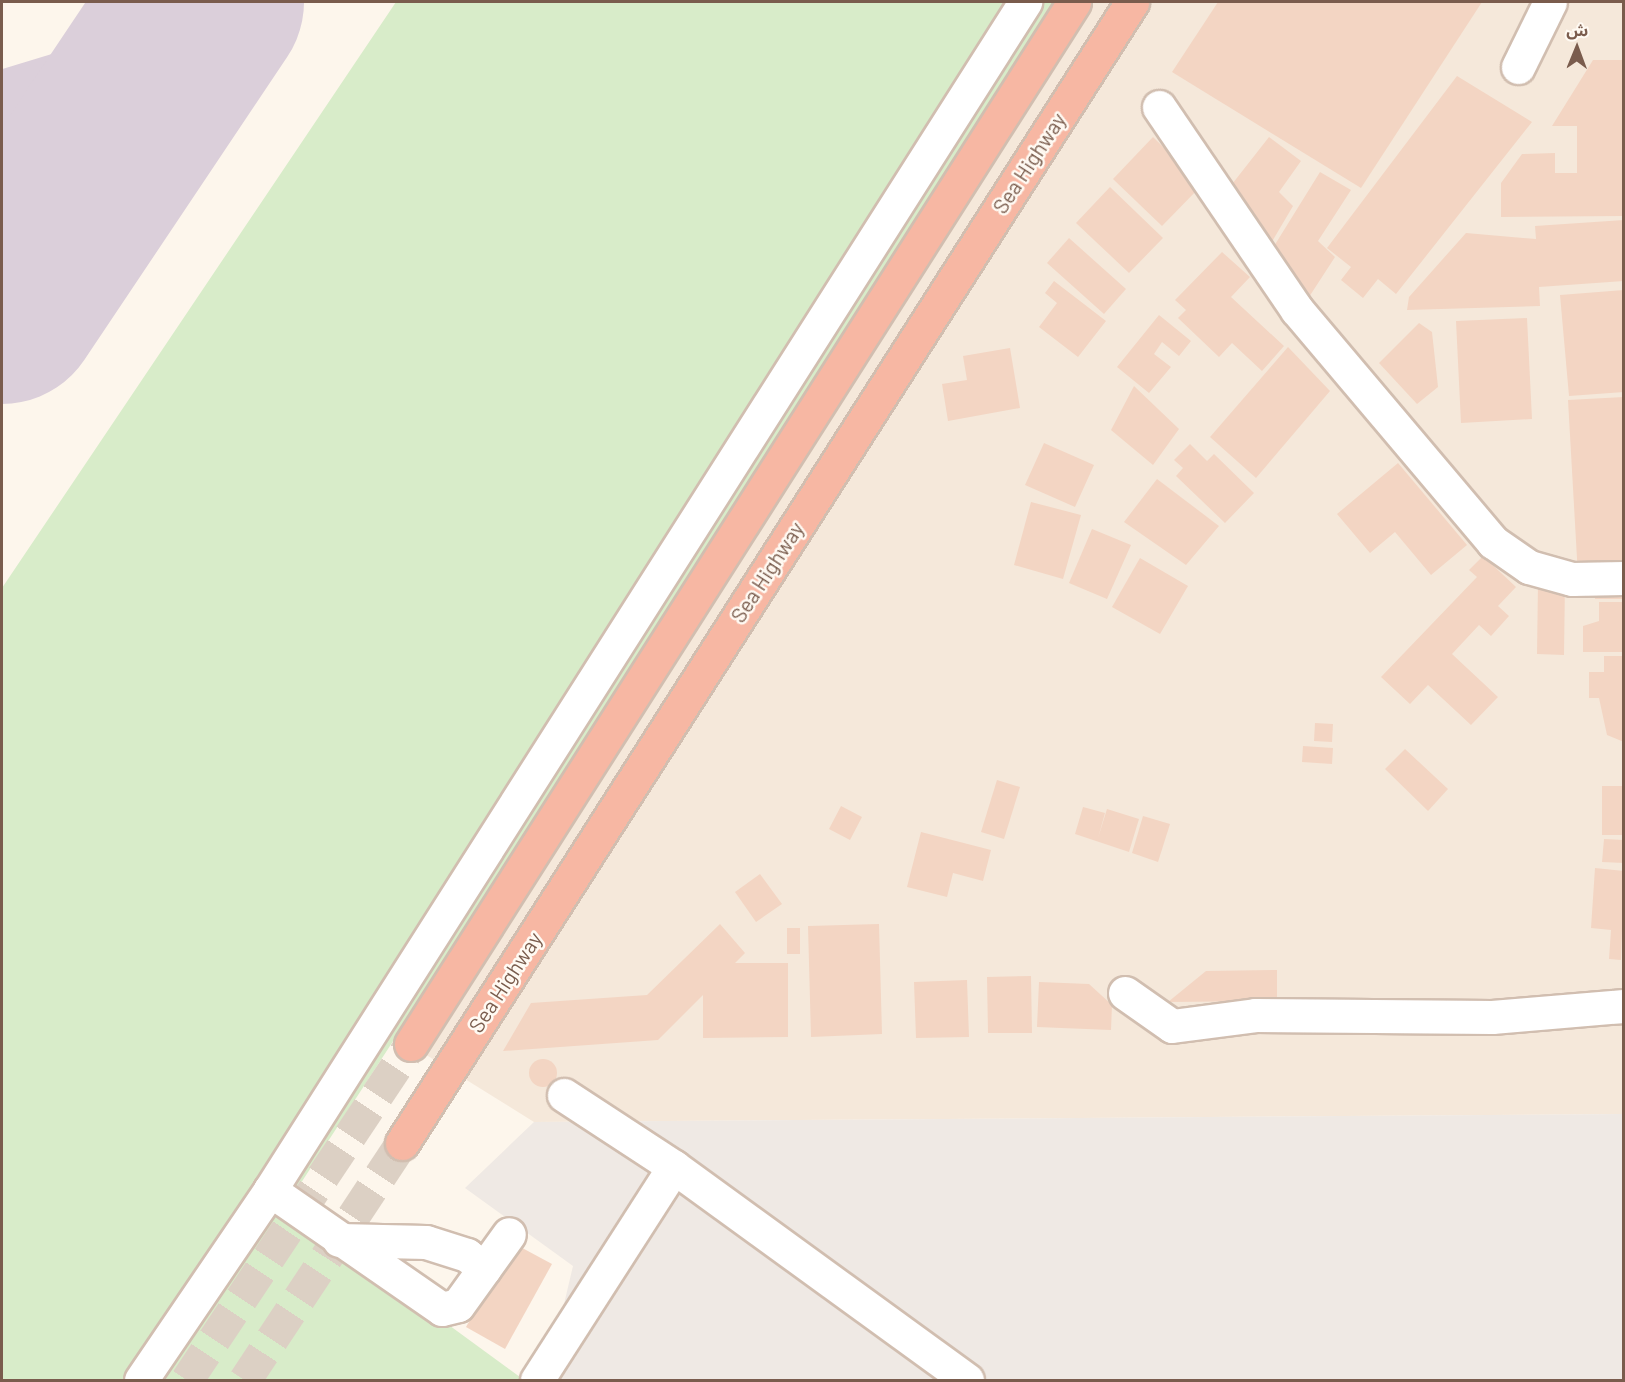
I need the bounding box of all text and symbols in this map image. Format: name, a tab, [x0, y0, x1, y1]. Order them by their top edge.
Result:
north arrow	[1547, 18, 1607, 78]
text: ش	[1566, 20, 1588, 39]
street label: Sea Highway	[987, 108, 1071, 218]
street label: Sea Highway	[725, 517, 809, 627]
street label: Sea Highway	[463, 927, 547, 1037]

